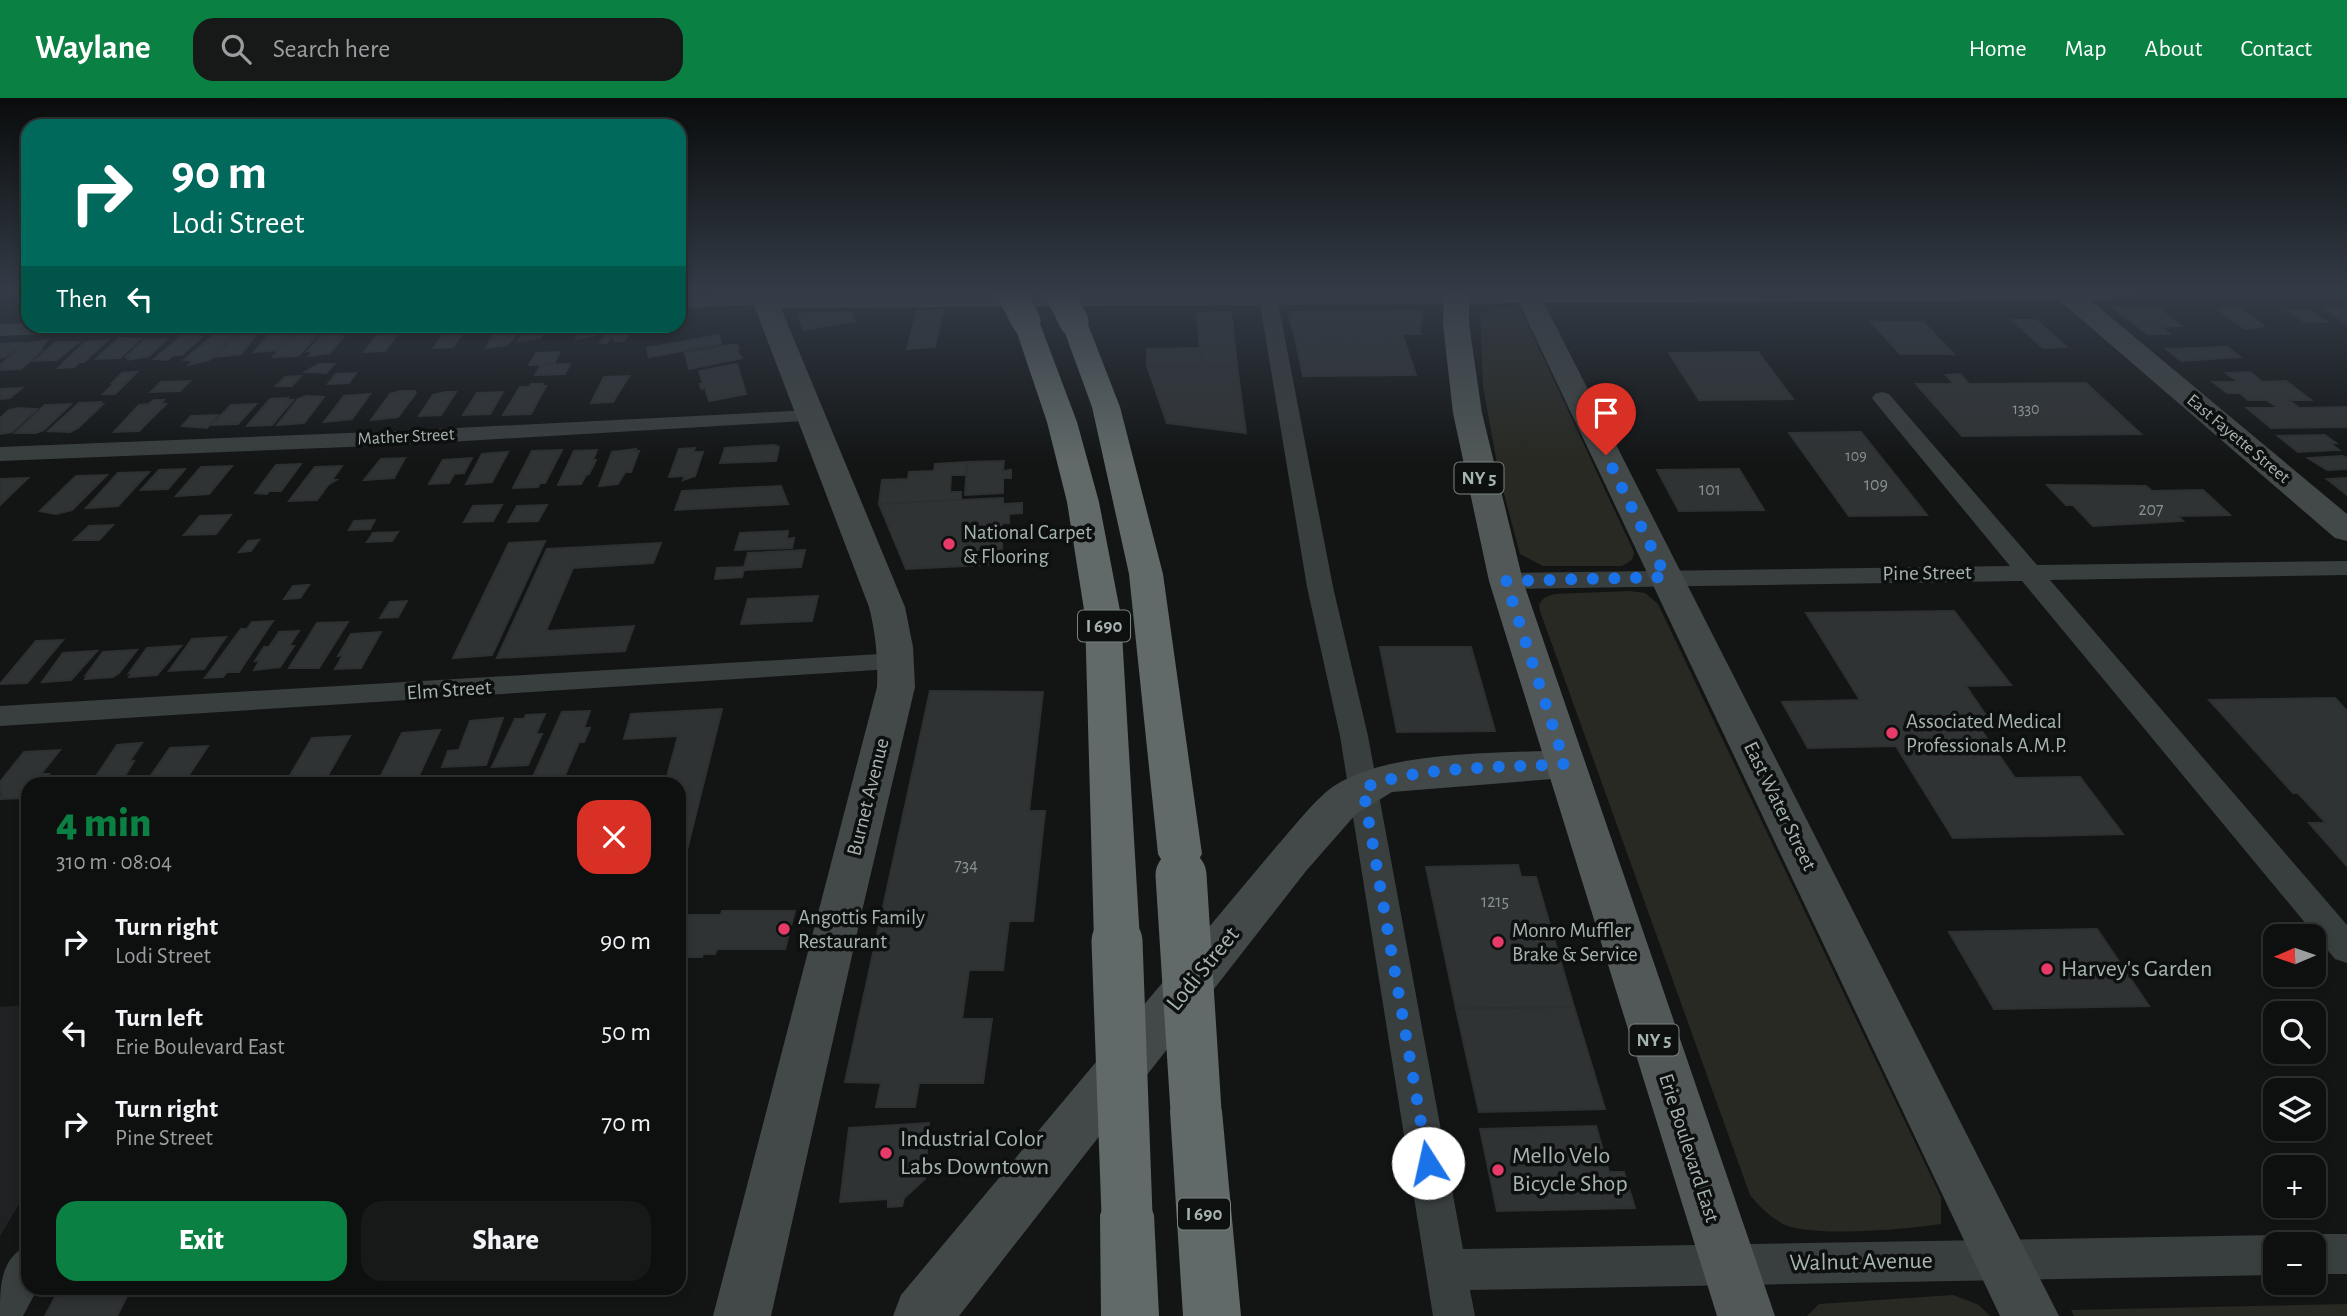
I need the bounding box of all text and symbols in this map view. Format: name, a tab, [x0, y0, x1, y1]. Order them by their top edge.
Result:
search box	[193, 18, 683, 81]
icon: search	[217, 30, 255, 68]
text: Waylane	[35, 32, 151, 65]
text: Search here	[273, 36, 390, 62]
text: Home	[1969, 37, 2027, 61]
text: Map	[2065, 37, 2107, 61]
text: About	[2145, 37, 2202, 61]
text: Contact	[2240, 37, 2312, 61]
icon: right	[56, 147, 147, 238]
text: 90 m	[171, 149, 267, 198]
text: Lodi Street	[171, 207, 305, 239]
icon: left	[121, 280, 159, 318]
text: Then	[56, 286, 107, 312]
pin	[1576, 383, 1636, 455]
street label: East Fayette Street	[2183, 391, 2293, 487]
icon: arrive	[1587, 394, 1625, 432]
house number: 1330	[2012, 401, 2040, 417]
street label: Mather Street	[357, 425, 455, 449]
house number: 109	[1845, 448, 1867, 464]
road number: NY 5	[1454, 462, 1504, 494]
house number: 109	[1864, 476, 1888, 494]
house number: 101	[1699, 481, 1721, 499]
house number: 207	[2138, 501, 2164, 519]
place label: National Carpet & Flooring	[963, 522, 1092, 567]
marker: National Carpet & Flooring	[941, 536, 957, 552]
street label: Pine Street	[1882, 562, 1972, 584]
road number: I 690	[1078, 610, 1130, 642]
street label: Elm Street	[406, 677, 492, 703]
place label: Associated Medical Professionals A.M.P.	[1906, 711, 2067, 756]
marker: Associated Medical Professionals A.M.P.	[1884, 725, 1900, 741]
street label: Burnet Avenue	[843, 736, 893, 858]
street label: East Water Street	[1740, 738, 1820, 874]
button: close	[577, 800, 651, 874]
text: 4 min	[56, 802, 152, 844]
text: 310 m · 08:04	[56, 851, 172, 874]
house number: 734	[954, 857, 978, 875]
house number: 1215	[1481, 893, 1509, 911]
place label: Angottis Family Restaurant	[798, 907, 925, 952]
text: Turn right	[115, 914, 218, 940]
place label: Monro Muffler Brake & Service	[1512, 920, 1638, 965]
marker: Angottis Family Restaurant	[776, 921, 792, 937]
street label: Lodi Street	[1162, 922, 1244, 1015]
icon: right	[56, 923, 94, 961]
north arrow	[2263, 924, 2326, 987]
map controls	[2263, 924, 2326, 1295]
text: 90 m	[600, 928, 651, 954]
marker: Monro Muffler Brake & Service	[1490, 934, 1506, 950]
text: Lodi Street	[115, 945, 211, 968]
place label: Harvey's Garden	[2061, 957, 2212, 981]
marker: Harvey's Garden	[2039, 961, 2055, 977]
button: search	[2263, 1001, 2326, 1064]
text: Turn left	[115, 1005, 203, 1031]
icon: left	[56, 1014, 94, 1052]
text: 50 m	[601, 1019, 651, 1045]
road number: NY 5	[1630, 1024, 1678, 1056]
text: Erie Boulevard East	[115, 1036, 285, 1059]
street label: Erie Boulevard East	[1655, 1071, 1723, 1225]
button: layers	[2263, 1078, 2326, 1141]
text: Turn right	[115, 1096, 218, 1122]
icon: right	[56, 1105, 94, 1143]
text: 70 m	[601, 1110, 651, 1136]
position arrow	[1391, 1126, 1465, 1200]
text: Pine Street	[115, 1127, 213, 1150]
place label: Industrial Color Labs Downtown	[900, 1127, 1049, 1179]
place label: Mello Velo Bicycle Shop	[1512, 1144, 1628, 1196]
marker: Industrial Color Labs Downtown	[878, 1145, 894, 1161]
button: +	[2263, 1155, 2326, 1218]
marker: Mello Velo Bicycle Shop	[1490, 1162, 1506, 1178]
road number: I 690	[1178, 1198, 1230, 1230]
button: Exit	[56, 1201, 347, 1281]
button: Share	[361, 1201, 651, 1281]
button: −	[2263, 1232, 2326, 1295]
street label: Walnut Avenue	[1789, 1249, 1933, 1275]

